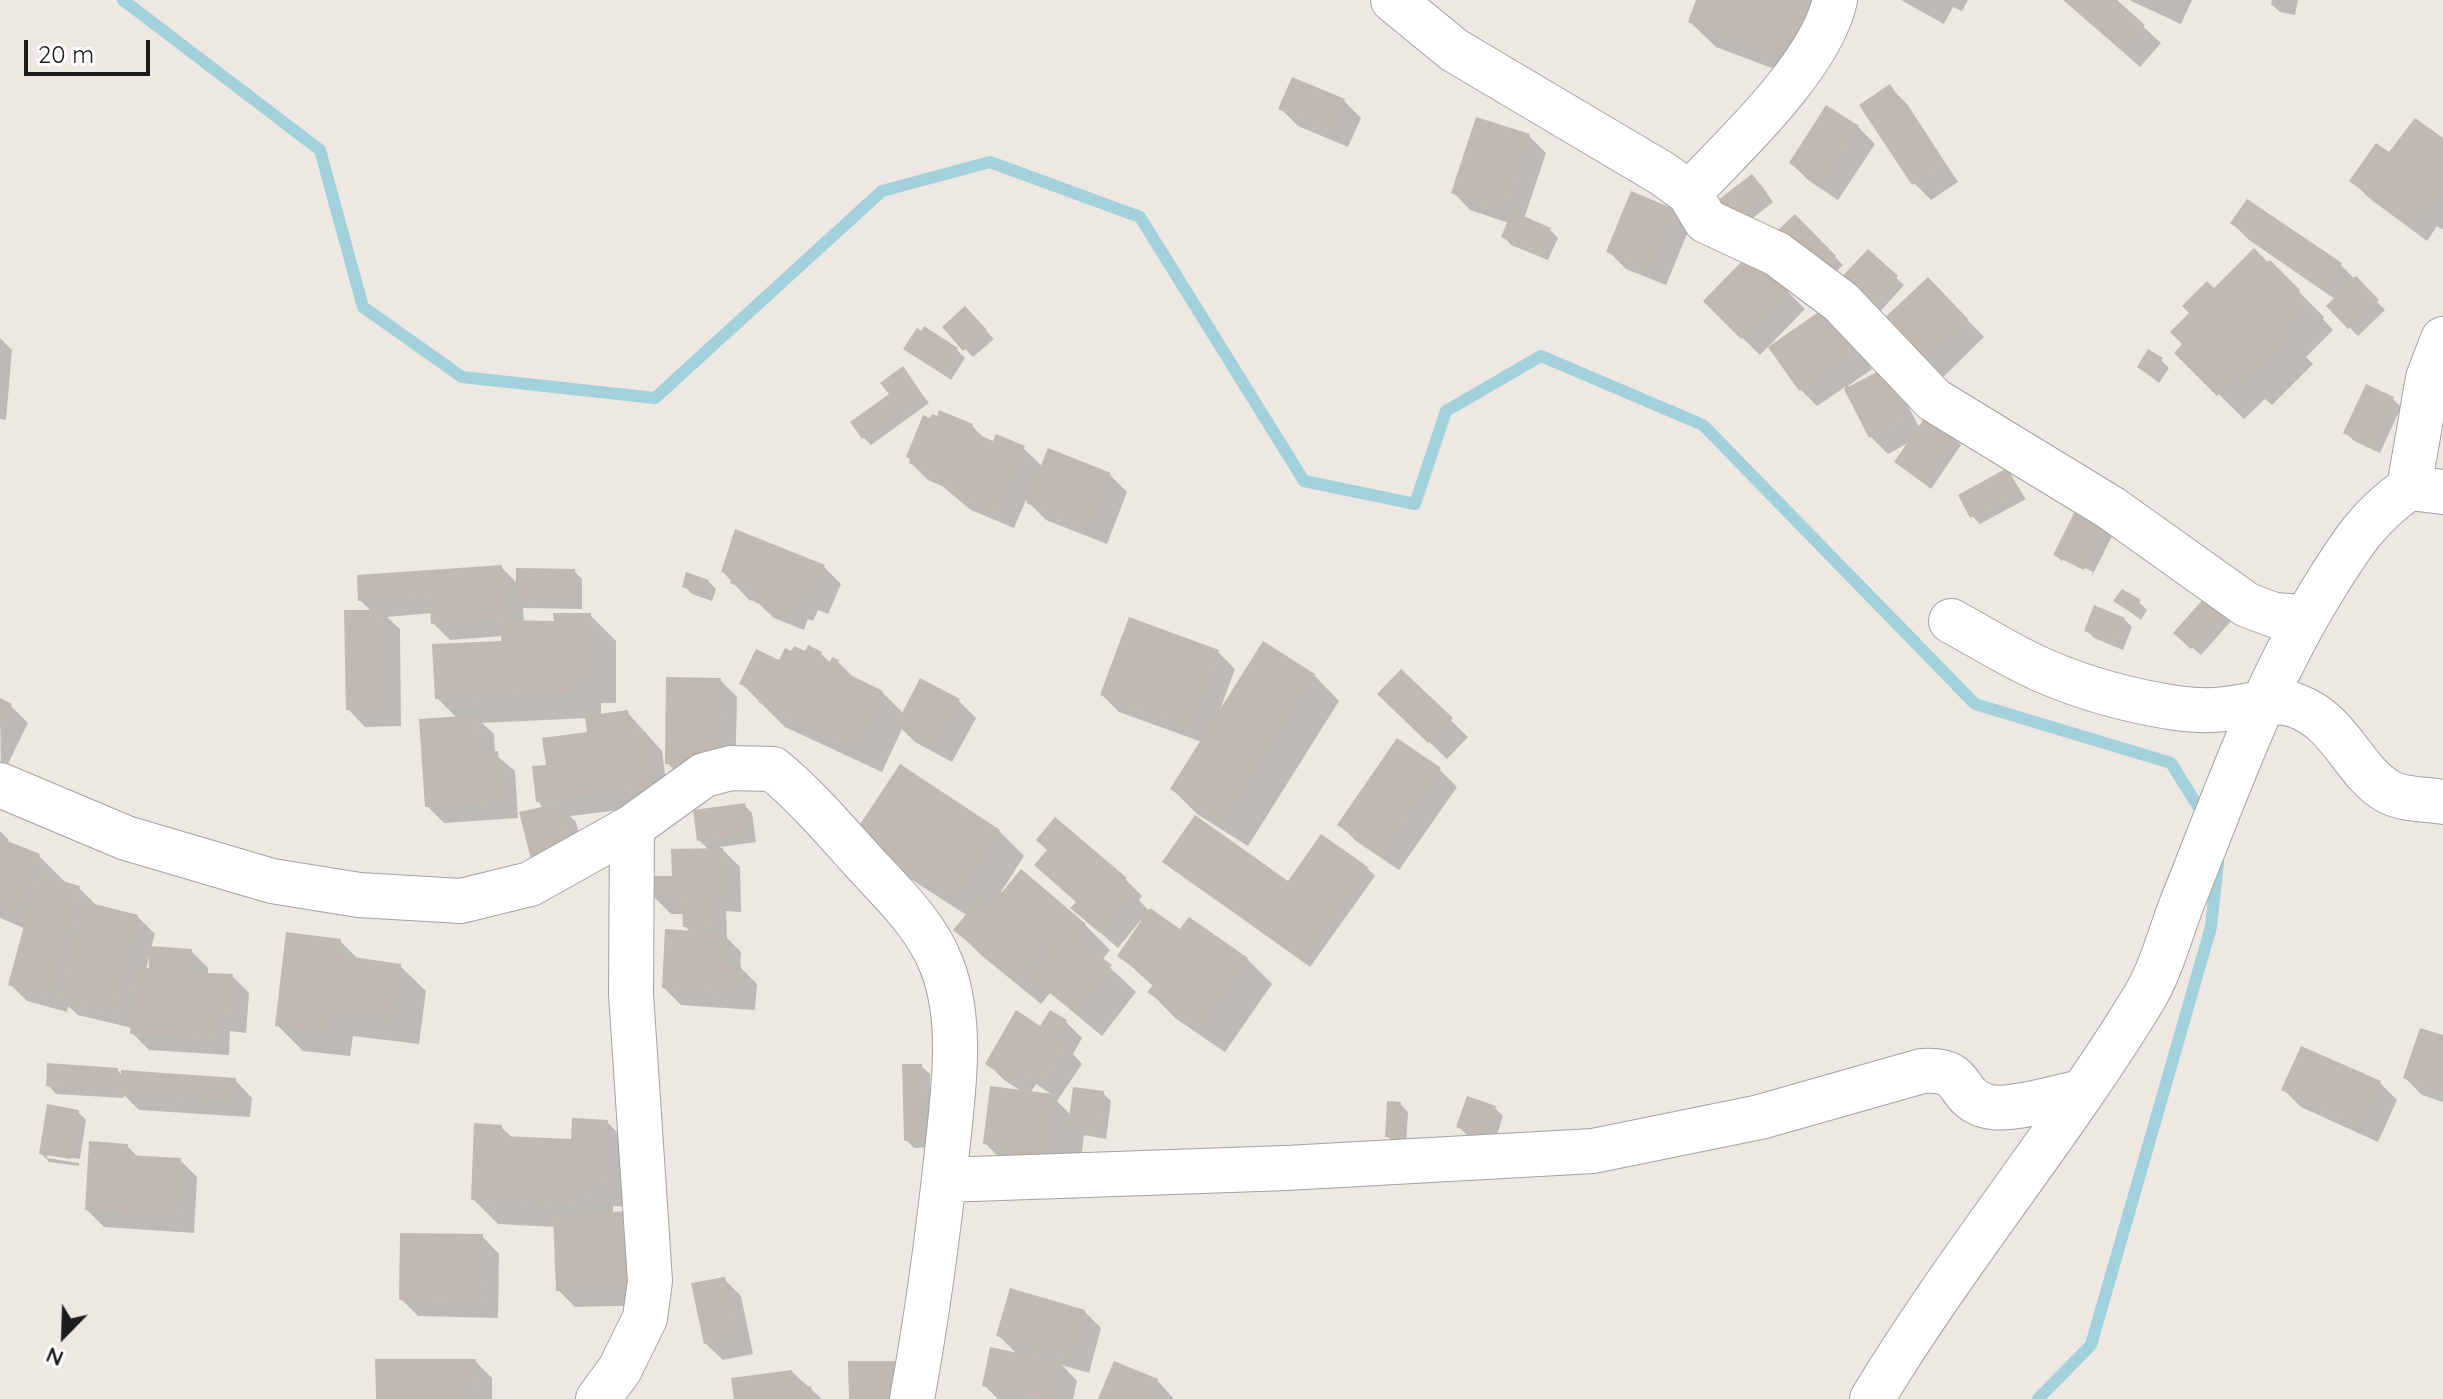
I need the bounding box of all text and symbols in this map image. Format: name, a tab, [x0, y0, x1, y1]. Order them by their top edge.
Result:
scale bar	[28, 24, 154, 74]
text: 20 m	[38, 39, 94, 69]
north arrow	[24, 1295, 104, 1375]
text: N	[42, 1341, 68, 1373]

